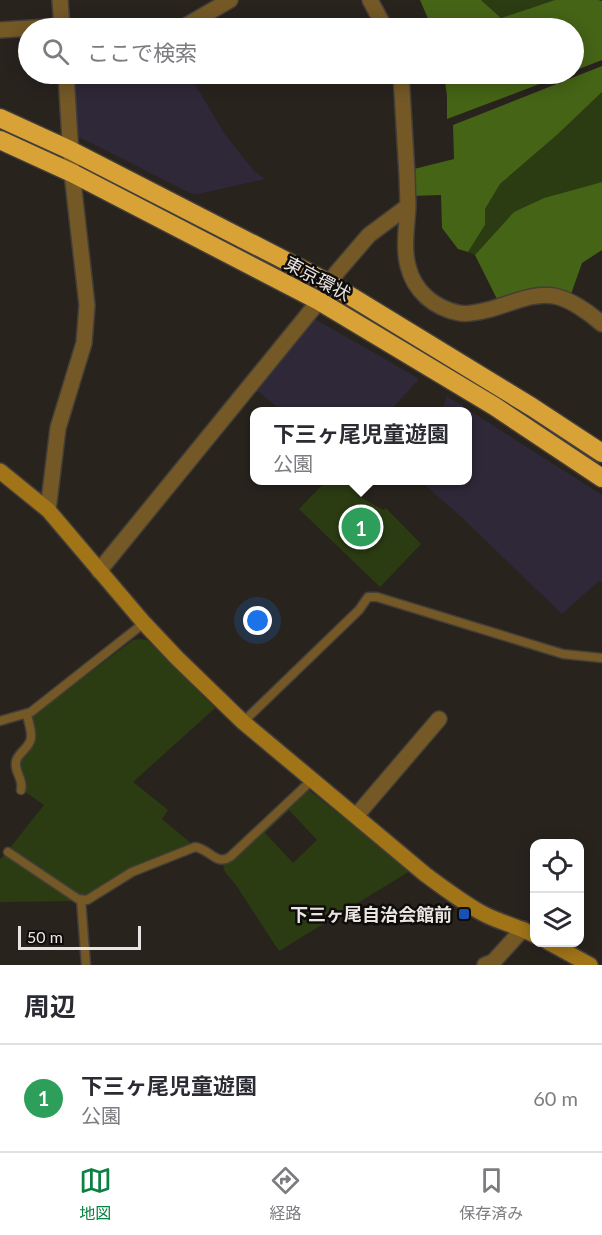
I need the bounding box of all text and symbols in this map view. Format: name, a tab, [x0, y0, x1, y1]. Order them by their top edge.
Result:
search box	[18, 18, 584, 84]
icon: search	[39, 35, 72, 68]
text: ここで検索	[87, 39, 197, 66]
street label: 東京環状	[281, 251, 355, 305]
popup	[250, 407, 472, 485]
text: 下三ヶ尾児童遊園	[273, 420, 449, 447]
text: 公園	[273, 451, 313, 475]
pin: 1	[342, 504, 380, 550]
your location	[243, 606, 272, 635]
map controls	[530, 839, 584, 947]
button: locate	[530, 839, 584, 893]
button: layers	[530, 893, 584, 947]
place label: 下三ヶ尾自治会館前	[290, 903, 452, 925]
marker: 下三ヶ尾自治会館前	[457, 907, 471, 921]
scale bar	[18, 923, 141, 950]
text: 50 m	[27, 927, 63, 946]
text: 周辺	[24, 990, 76, 1022]
text: 下三ヶ尾児童遊園	[81, 1072, 257, 1099]
text: 1	[38, 1086, 49, 1110]
text: 60 m	[533, 1086, 578, 1110]
text: 公園	[81, 1103, 121, 1127]
tab: 地図	[79, 1164, 112, 1224]
tab: 経路	[269, 1164, 302, 1224]
tab: 保存済み	[459, 1164, 523, 1224]

